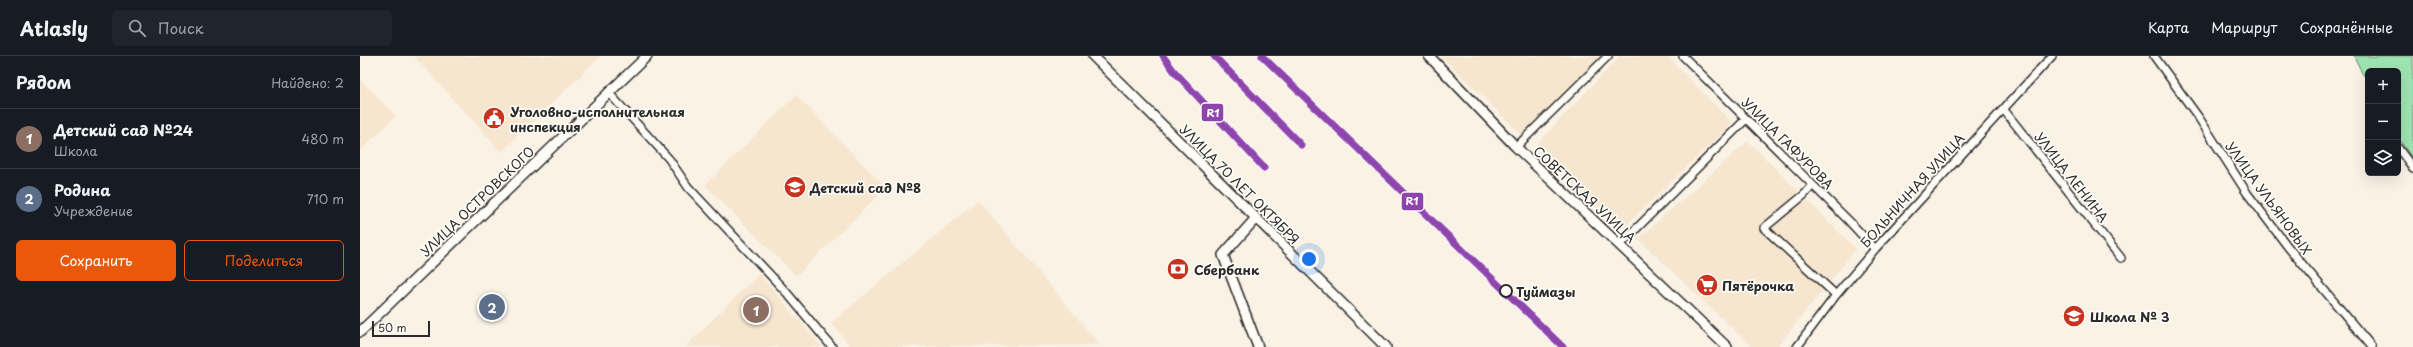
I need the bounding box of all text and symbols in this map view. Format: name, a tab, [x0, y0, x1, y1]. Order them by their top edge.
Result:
search box	[112, 10, 392, 46]
text: Atlasly	[20, 14, 88, 42]
text: Поиск	[158, 16, 204, 39]
icon: search	[126, 17, 148, 39]
text: Карта	[2148, 17, 2189, 38]
text: Маршрут	[2211, 17, 2277, 38]
text: Сохранённые	[2299, 17, 2393, 38]
map controls	[2365, 68, 2401, 176]
button: +	[2365, 68, 2401, 104]
text: Рядом	[16, 69, 71, 95]
text: Найдено: 2	[271, 73, 344, 92]
street label: УЛИЦА ГАФУРОВА	[1738, 93, 1838, 193]
place label: Уголовно-исполнительная инспекция	[510, 102, 685, 136]
line badge: R1	[1201, 103, 1224, 122]
text: R1	[1207, 104, 1219, 121]
button: −	[2365, 104, 2401, 140]
public building icon: Уголовно-исполнительная инспекция	[481, 105, 507, 131]
text: Детский сад №24	[54, 118, 193, 141]
street label: УЛИЦА 70 ЛЕТ ОКТЯБРЯ	[1176, 120, 1304, 248]
street label: УЛИЦА ЛЕНИНА	[2031, 128, 2113, 226]
text: 1	[26, 129, 32, 148]
text: 480 m	[302, 129, 344, 148]
street label: БОЛЬНИЧНАЯ УЛИЦА	[1856, 129, 1968, 251]
street label: УЛИЦА УЛЬЯНОВЫХ	[2221, 138, 2317, 259]
button: layers	[2365, 140, 2401, 176]
text: Школа	[54, 141, 98, 160]
street label: СОВЕТСКАЯ УЛИЦА	[1530, 141, 1640, 247]
street label: УЛИЦА ОСТРОВСКОГО	[416, 142, 538, 260]
school or university icon: Детский сад №8	[782, 174, 808, 200]
text: Родина	[54, 178, 111, 201]
place label: Детский сад №8	[809, 178, 921, 197]
text: 2	[24, 189, 34, 208]
text: 710 m	[307, 189, 344, 208]
line badge: R1	[1401, 192, 1424, 211]
text: R1	[1406, 192, 1418, 209]
text: Учреждение	[54, 201, 133, 220]
button: Сохранить	[16, 240, 176, 281]
button: Поделиться	[184, 240, 344, 281]
your location	[1299, 249, 1319, 269]
bank icon: Сбербанк	[1165, 256, 1191, 282]
place label: Сбербанк	[1194, 260, 1260, 279]
supermarket icon: Пятёрочка	[1694, 272, 1720, 298]
place label: Пятёрочка	[1722, 276, 1794, 295]
place label: Туймазы	[1516, 282, 1575, 301]
marker: Туймазы	[1499, 284, 1513, 298]
pin: 2	[479, 292, 505, 322]
pin: 1	[743, 295, 769, 325]
school or university icon: Школа № 3	[2061, 303, 2087, 329]
place label: Школа № 3	[2090, 307, 2170, 326]
scale bar	[372, 319, 430, 338]
text: 50 m	[378, 319, 407, 336]

